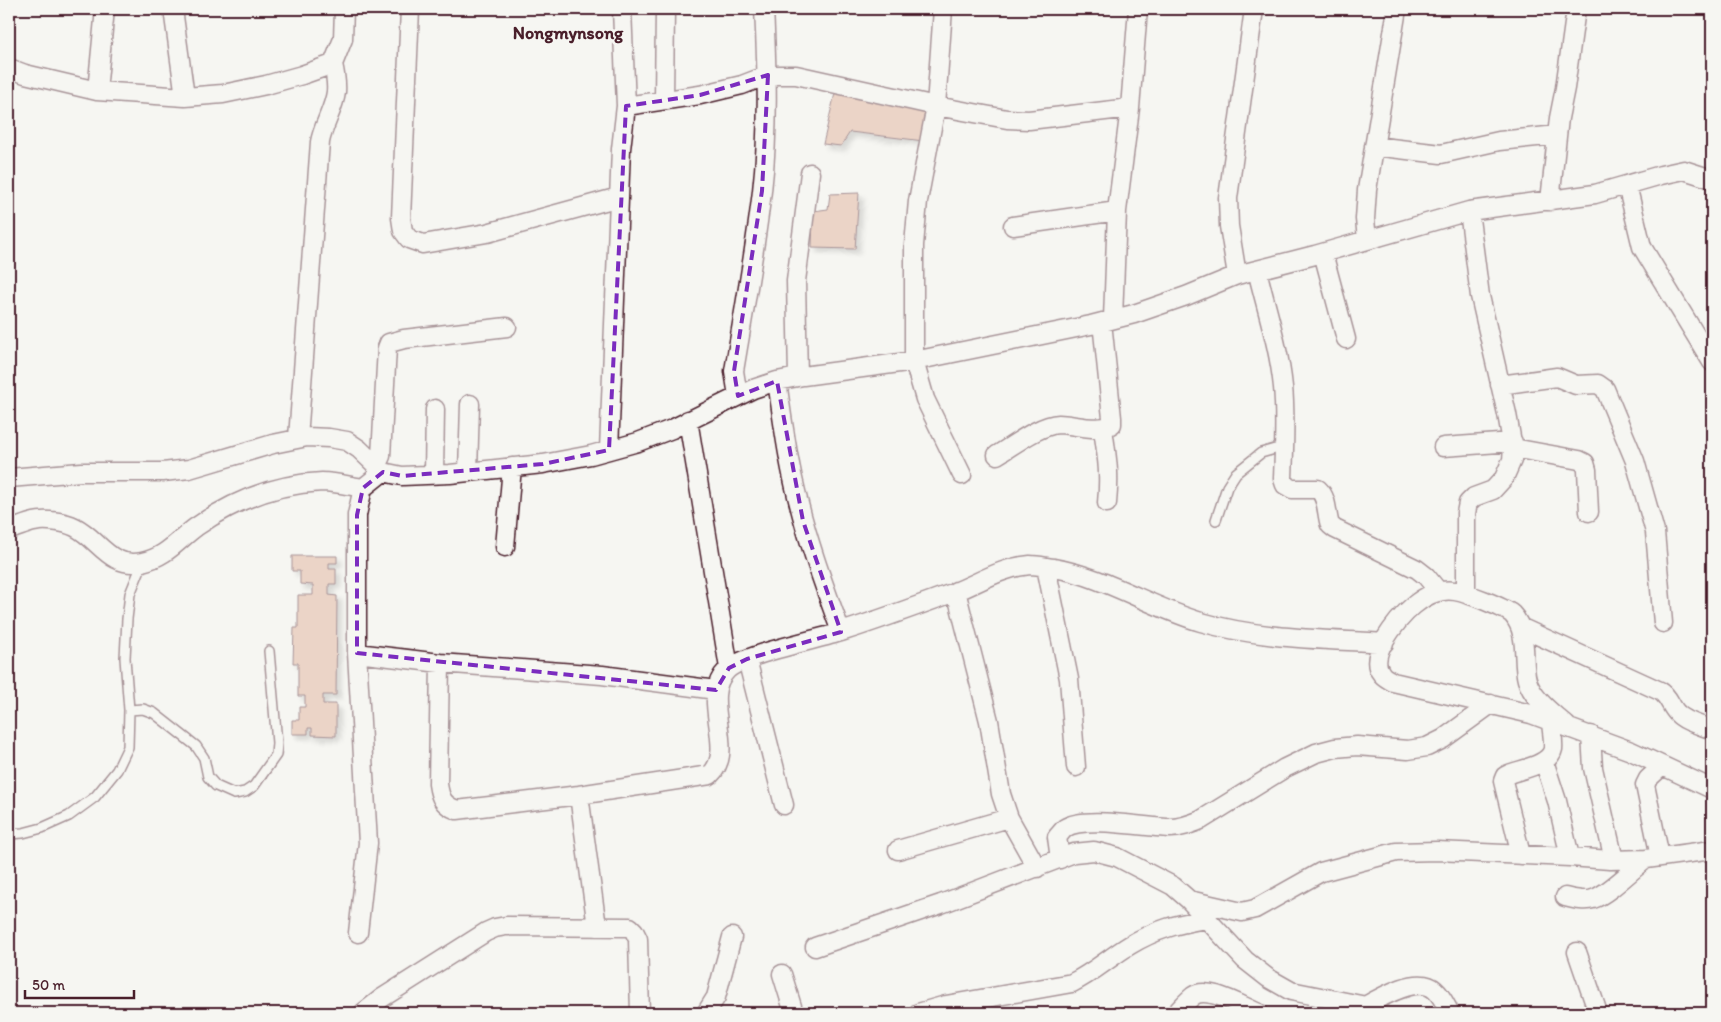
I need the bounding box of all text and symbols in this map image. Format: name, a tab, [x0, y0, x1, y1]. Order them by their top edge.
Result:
district label: Nongmynsong	[513, 22, 624, 44]
scale bar	[25, 967, 134, 999]
text: 50 m	[32, 976, 65, 994]

